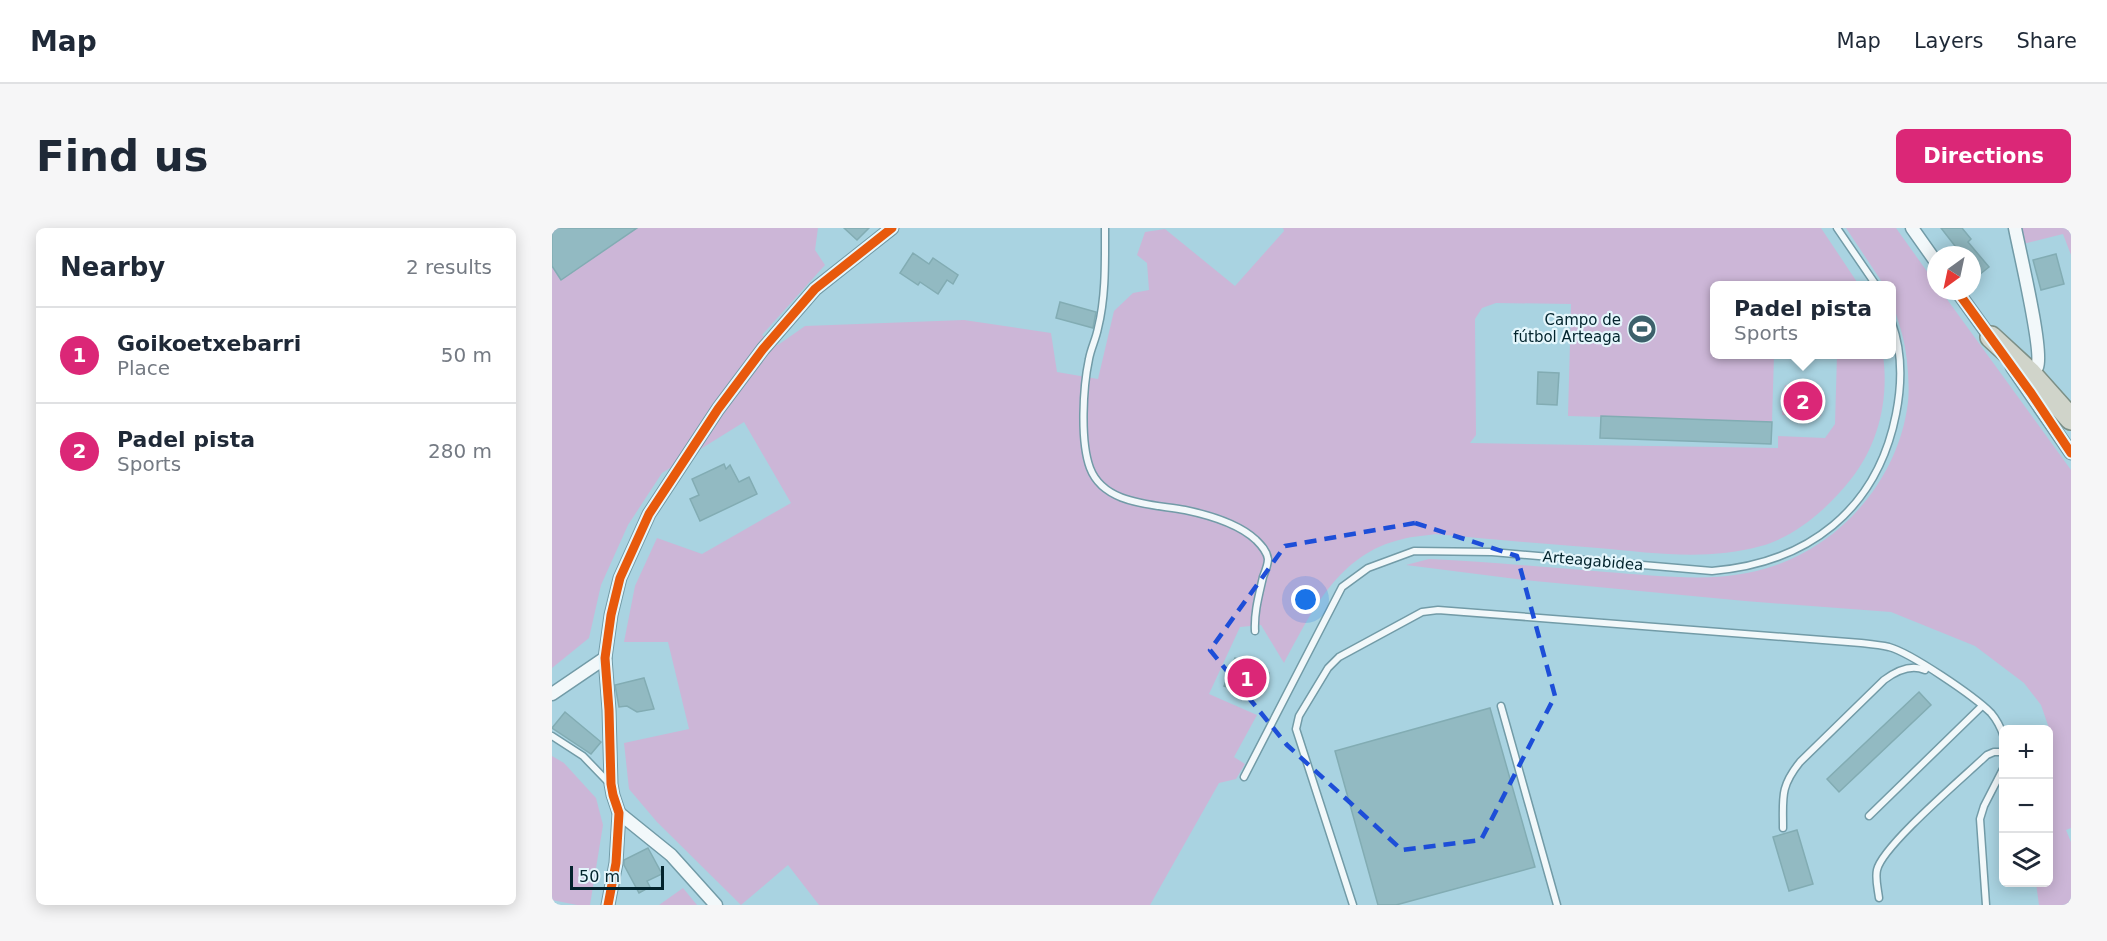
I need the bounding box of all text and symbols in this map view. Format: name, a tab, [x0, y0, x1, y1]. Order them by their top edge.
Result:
text: Map	[30, 25, 97, 58]
text: Map	[1837, 29, 1881, 53]
text: Layers	[1914, 29, 1983, 53]
text: Share	[2016, 29, 2077, 53]
button: Directions	[1896, 129, 2071, 183]
text: Find us	[36, 132, 209, 181]
north arrow	[1927, 246, 1981, 300]
text: Nearby	[60, 252, 165, 282]
text: 2 results	[406, 255, 492, 279]
popup	[1710, 281, 1896, 359]
text: Padel pista	[1734, 296, 1872, 321]
place label: Campo de fútbol Arteaga	[1513, 311, 1621, 346]
sports icon: Campo de fútbol Arteaga	[1626, 313, 1658, 345]
text: Sports	[1734, 321, 1798, 345]
text: Goikoetxebarri	[117, 331, 301, 356]
text: 1	[73, 343, 86, 367]
text: 50 m	[441, 343, 492, 367]
text: Place	[117, 356, 170, 380]
pin: 2	[1784, 378, 1822, 423]
text: Padel pista	[117, 427, 255, 452]
text: 2	[73, 439, 86, 463]
text: 280 m	[428, 439, 492, 463]
text: Sports	[117, 452, 181, 476]
street label: Arteagabidea	[1542, 548, 1644, 574]
your location	[1291, 585, 1320, 614]
pin: 1	[1228, 656, 1266, 700]
map controls	[1999, 725, 2053, 887]
button: +	[1999, 725, 2053, 779]
button: −	[1999, 779, 2053, 833]
button: layers	[1999, 833, 2053, 887]
scale bar	[570, 863, 664, 890]
text: 50 m	[579, 867, 620, 886]

